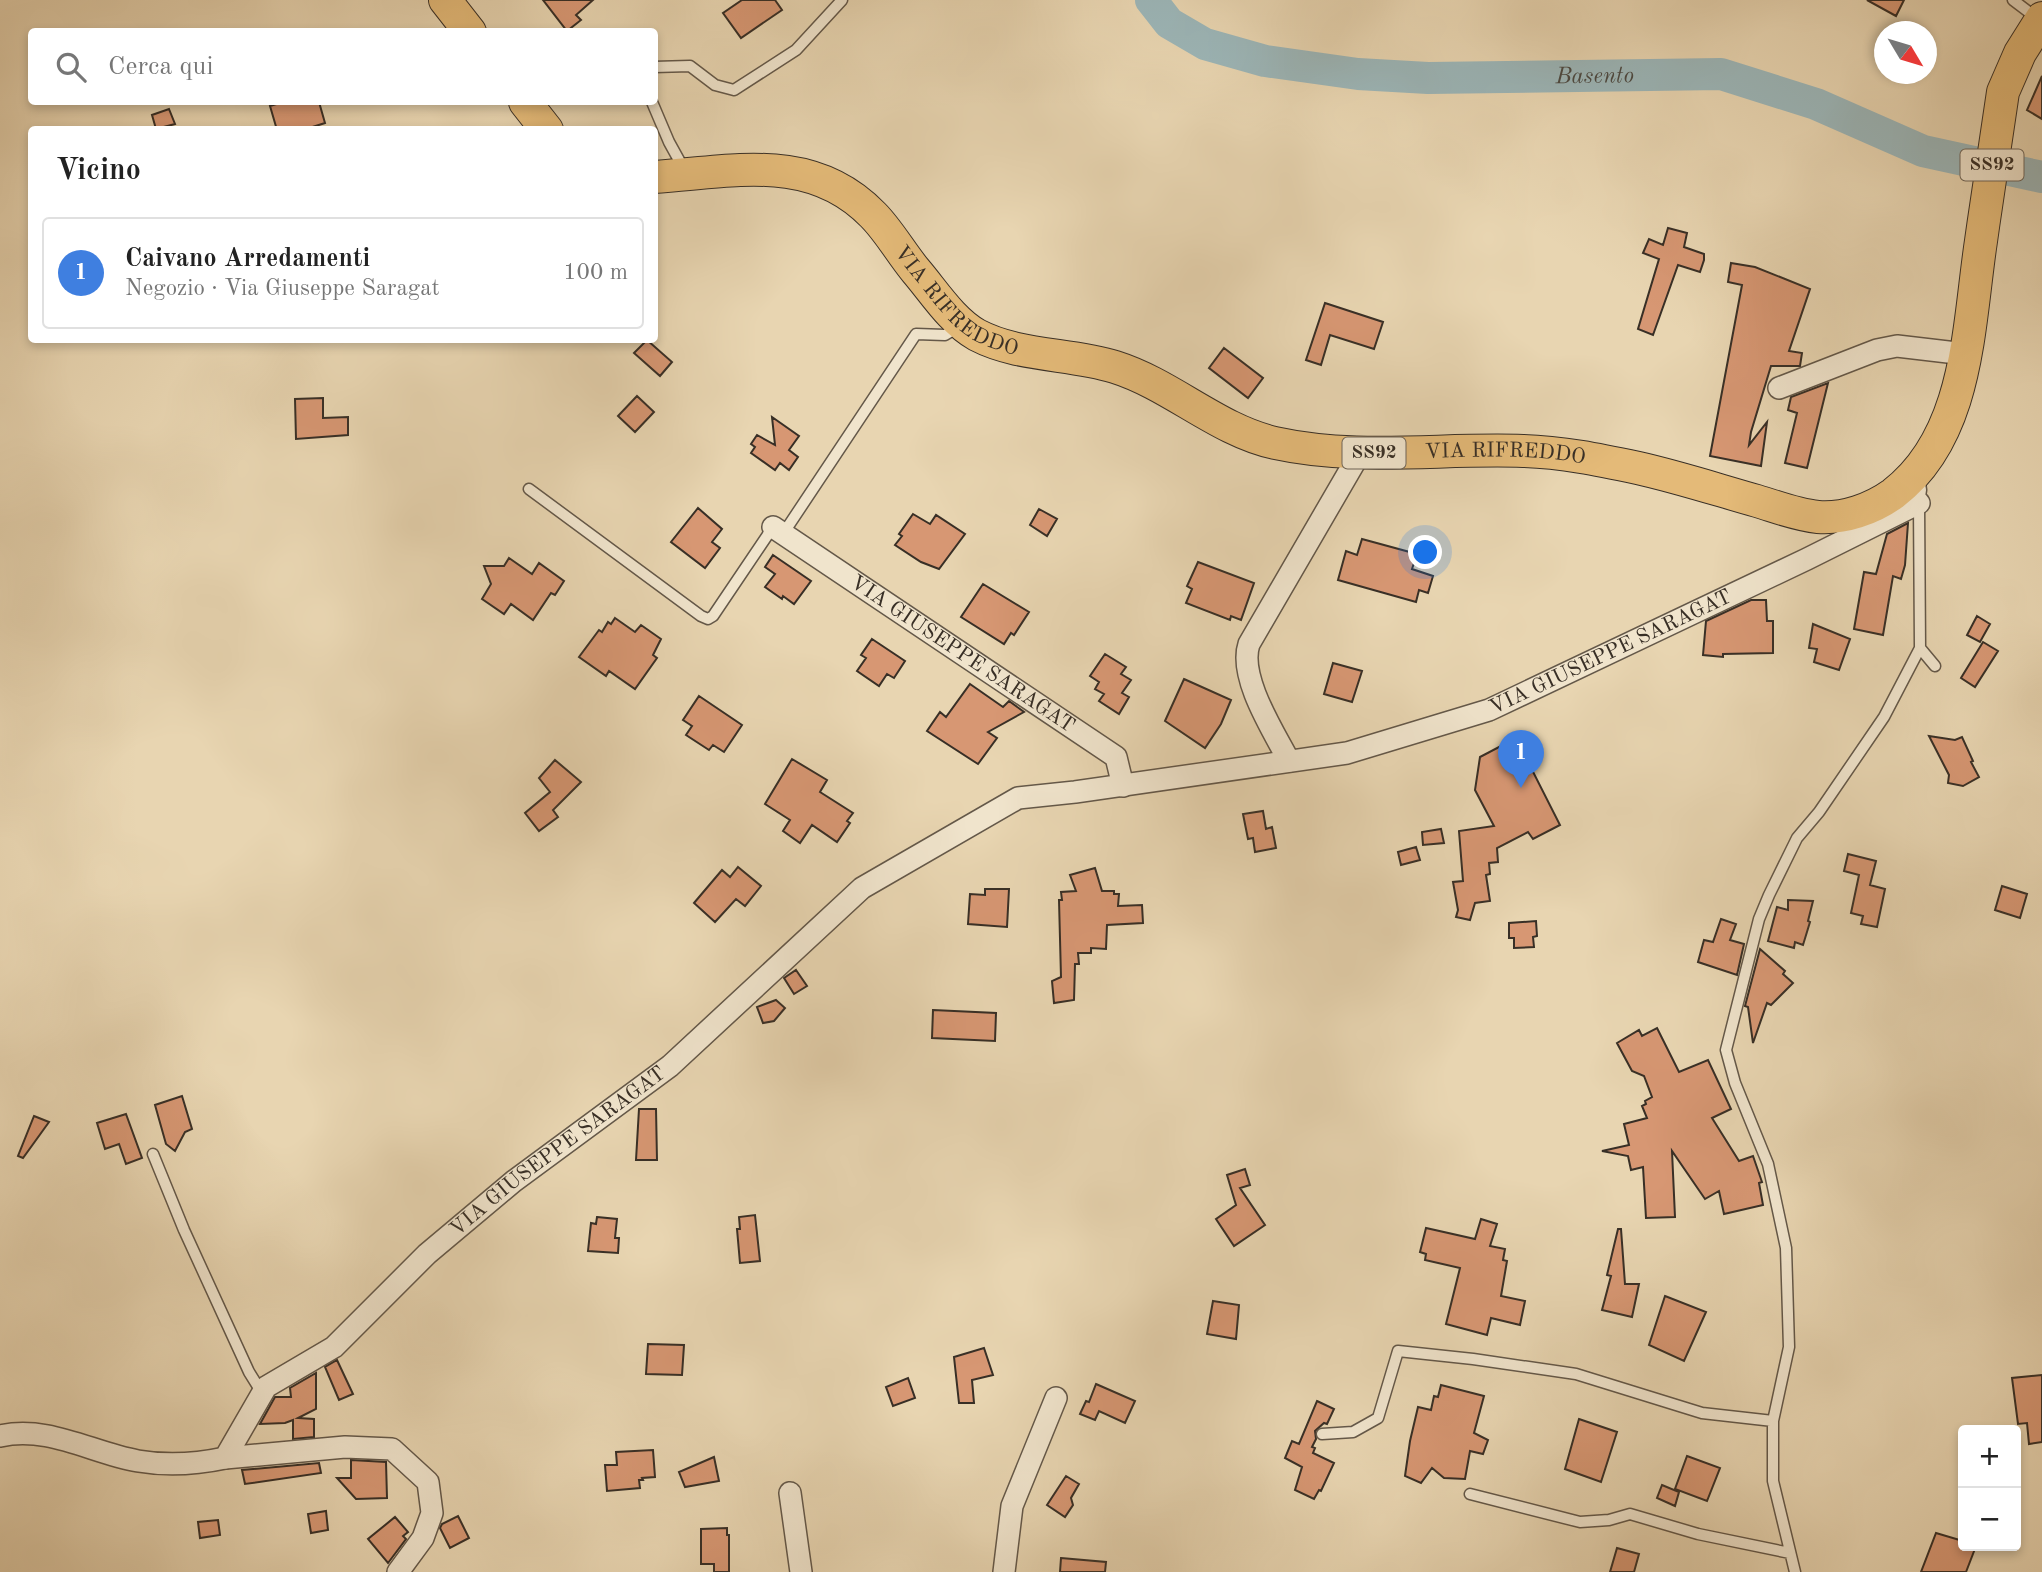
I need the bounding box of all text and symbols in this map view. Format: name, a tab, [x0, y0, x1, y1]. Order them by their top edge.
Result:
north arrow	[1874, 21, 1937, 84]
search box	[28, 28, 658, 105]
icon: search	[52, 48, 90, 86]
text: Cerca qui	[108, 54, 213, 80]
water label: Basento	[1554, 64, 1634, 88]
road number: SS92	[1960, 150, 2024, 181]
text: Vicino	[56, 156, 141, 186]
street label: VIA RIFREDDO	[890, 242, 1020, 359]
text: Caivano Arredamenti	[125, 246, 370, 272]
text: 1	[74, 261, 88, 284]
text: 100 m	[563, 261, 628, 284]
text: Negozio · Via Giuseppe Saragat	[125, 277, 440, 300]
road number: SS92	[1342, 437, 1406, 468]
street label: VIA RIFREDDO	[1425, 440, 1587, 468]
your location	[1408, 535, 1442, 569]
street label: VIA GIUSEPPE SARAGAT	[846, 571, 1078, 737]
street label: VIA GIUSEPPE SARAGAT	[1486, 586, 1735, 719]
pin: 1	[1498, 730, 1544, 788]
street label: VIA GIUSEPPE SARAGAT	[446, 1063, 669, 1240]
map controls	[1958, 1425, 2021, 1551]
button: +	[1958, 1425, 2021, 1488]
button: −	[1958, 1488, 2021, 1551]

